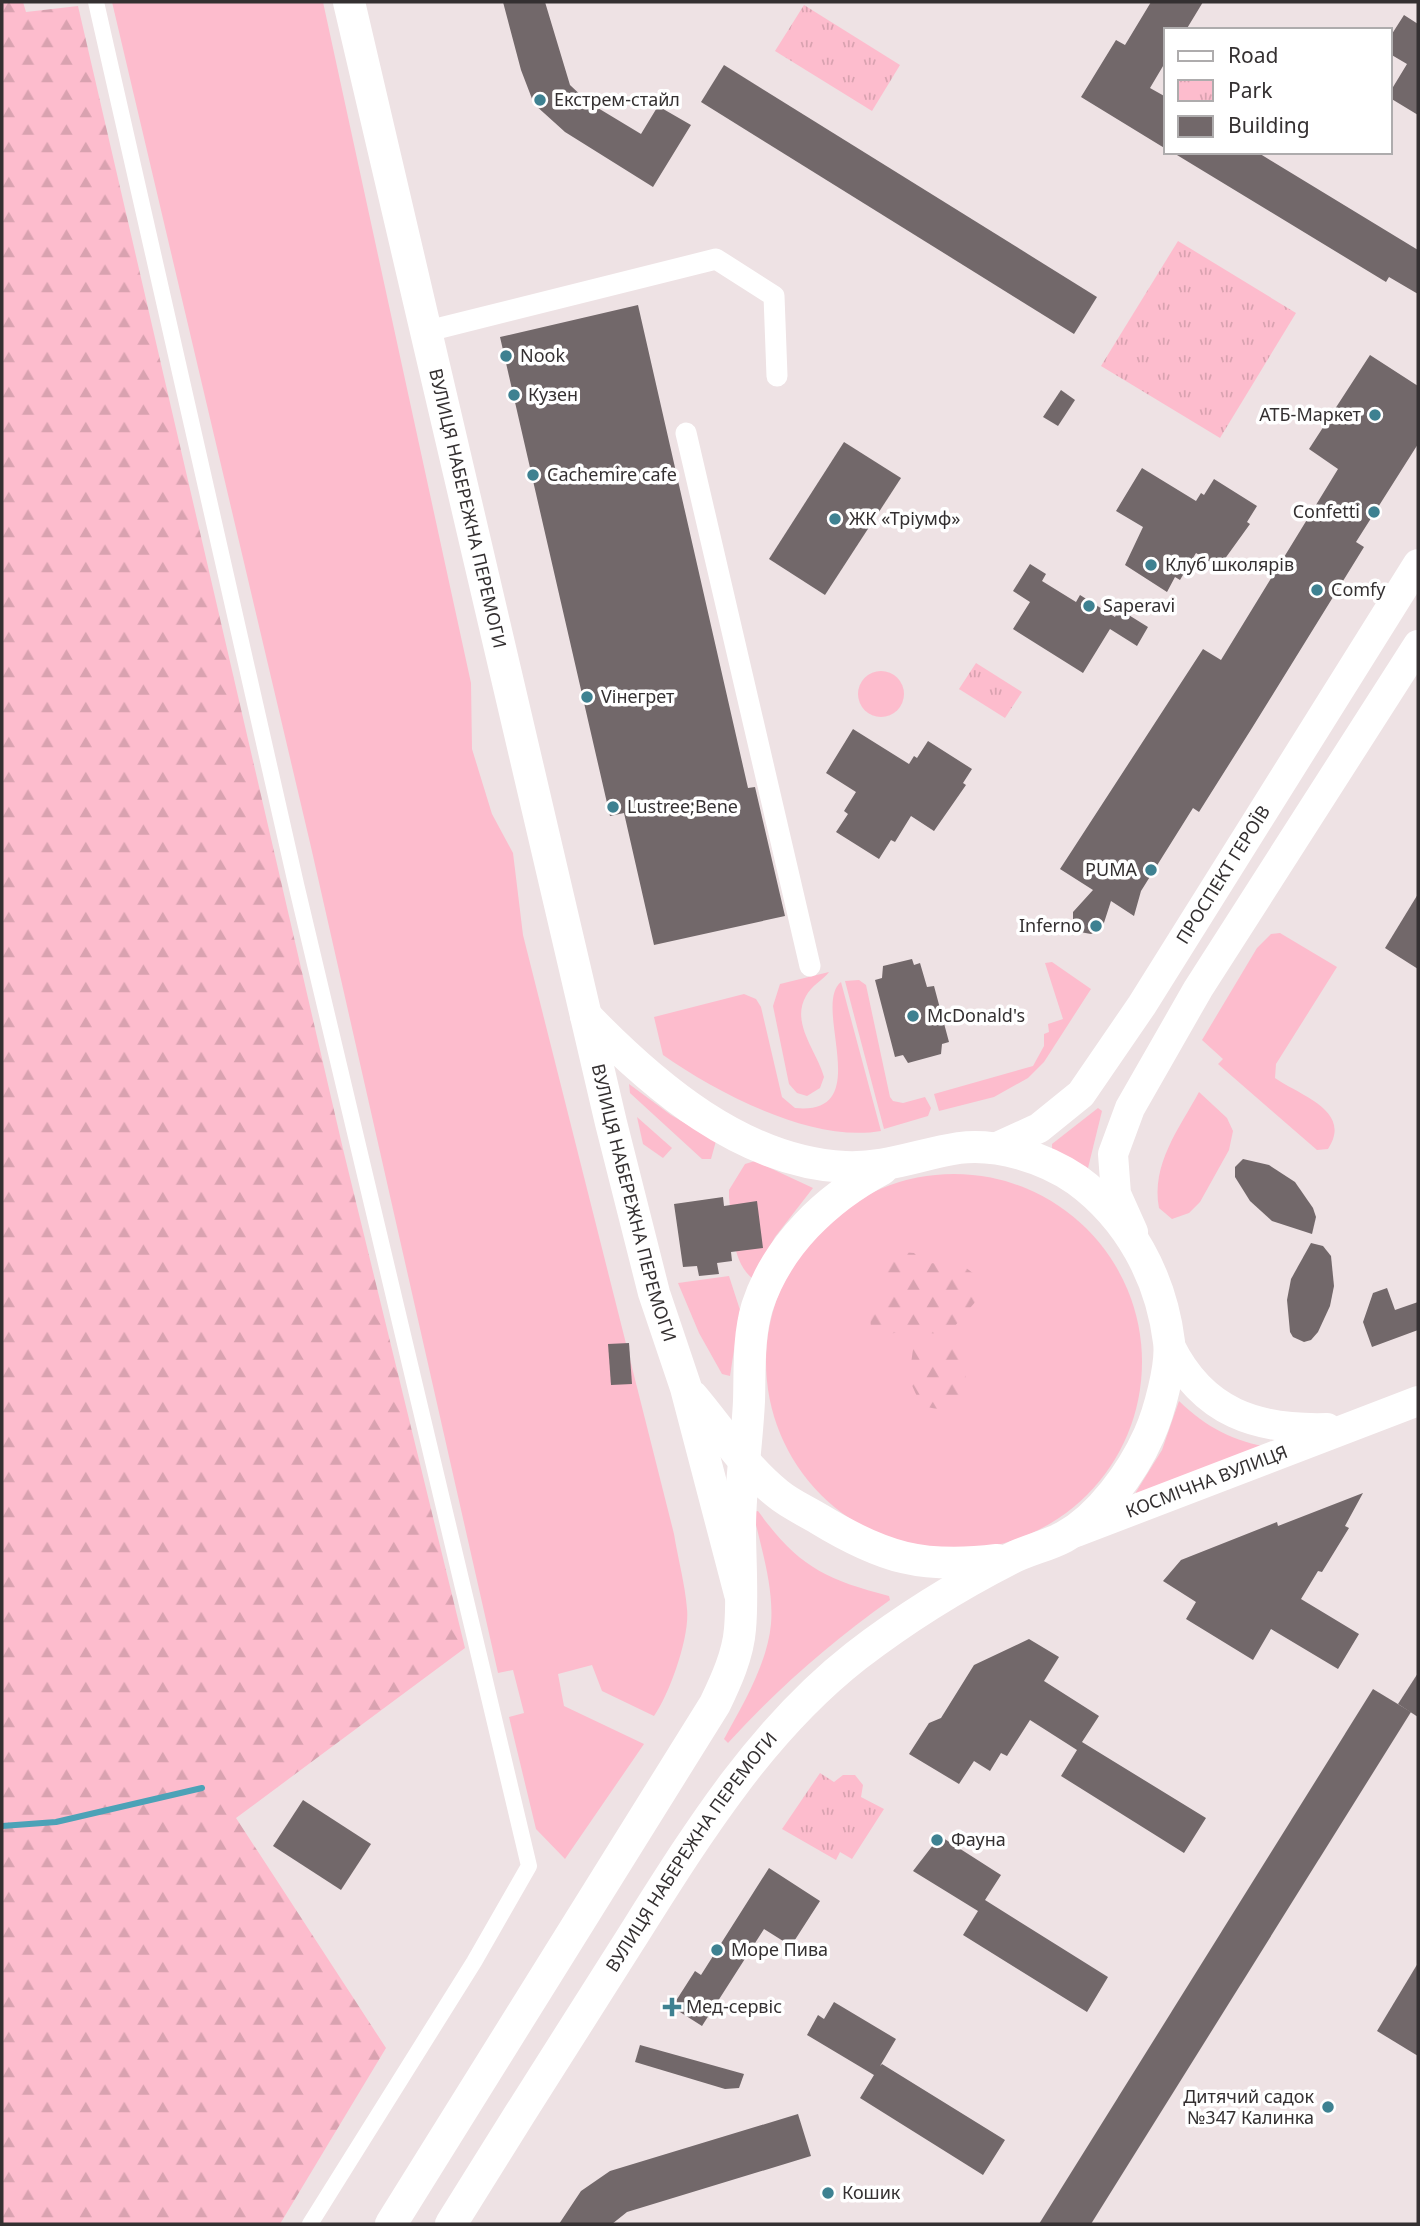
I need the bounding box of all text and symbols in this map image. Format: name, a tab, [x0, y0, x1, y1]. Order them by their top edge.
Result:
legend	[1164, 28, 1392, 154]
text: Road	[1228, 41, 1278, 69]
text: Park	[1228, 76, 1273, 104]
place label: Екстрем-стайл	[554, 87, 680, 111]
marker: Екстрем-стайл	[532, 92, 548, 108]
text: Building	[1228, 111, 1310, 139]
place label: Nook	[520, 343, 565, 367]
marker: Nook	[498, 348, 514, 364]
street label: ВУЛИЦЯ НАБЕРЕЖНА ПЕРЕМОГИ	[424, 366, 513, 650]
place label: Кузен	[528, 382, 578, 406]
marker: Кузен	[506, 387, 522, 403]
place label: АТБ-Маркет	[1259, 402, 1362, 426]
marker: АТБ-Маркет	[1367, 407, 1383, 423]
place label: Cachemire cafe	[547, 462, 677, 486]
marker: Cachemire cafe	[525, 467, 541, 483]
place label: Confetti	[1293, 499, 1360, 523]
marker: Confetti	[1366, 504, 1382, 520]
place label: ЖК «Тріумф»	[849, 506, 960, 530]
marker: ЖК «Тріумф»	[827, 511, 843, 527]
place label: Клуб школярів	[1165, 552, 1294, 576]
marker: Клуб школярів	[1143, 557, 1159, 573]
place label: Comfy	[1331, 577, 1386, 601]
marker: Comfy	[1309, 582, 1325, 598]
place label: Saperavi	[1103, 593, 1175, 617]
marker: Saperavi	[1081, 598, 1097, 614]
place label: Vінегрет	[601, 684, 675, 708]
marker: Vінегрет	[579, 689, 595, 705]
place label: Lustree;Bene	[627, 794, 738, 818]
marker: Lustree;Bene	[605, 799, 621, 815]
street label: ПРОСПЕКТ ГЕРОЇВ	[1170, 801, 1275, 948]
place label: PUMA	[1085, 857, 1137, 881]
marker: PUMA	[1143, 862, 1159, 878]
place label: Inferno	[1019, 913, 1082, 937]
marker: Inferno	[1088, 918, 1104, 934]
place label: McDonald's	[927, 1003, 1025, 1027]
marker: McDonald's	[905, 1008, 921, 1024]
street label: ВУЛИЦЯ НАБЕРЕЖНА ПЕРЕМОГИ	[587, 1061, 682, 1345]
street label: КОСМІЧНА ВУЛИЦЯ	[1122, 1439, 1291, 1523]
street label: ВУЛИЦЯ НАБЕРЕЖНА ПЕРЕМОГИ	[600, 1726, 782, 1976]
place label: Фауна	[951, 1827, 1006, 1851]
marker: Фауна	[929, 1832, 945, 1848]
place label: Море Пива	[731, 1937, 828, 1961]
marker: Море Пива	[709, 1942, 725, 1958]
place label: Мед-сервіс	[686, 1994, 782, 2018]
marker: Мед-сервіс	[664, 1999, 680, 2015]
place label: Дитячий садок №347 Калинка	[1183, 2084, 1314, 2129]
marker: Дитячий садок №347 Калинка	[1320, 2099, 1336, 2115]
place label: Кошик	[842, 2180, 901, 2204]
marker: Кошик	[820, 2185, 836, 2201]

